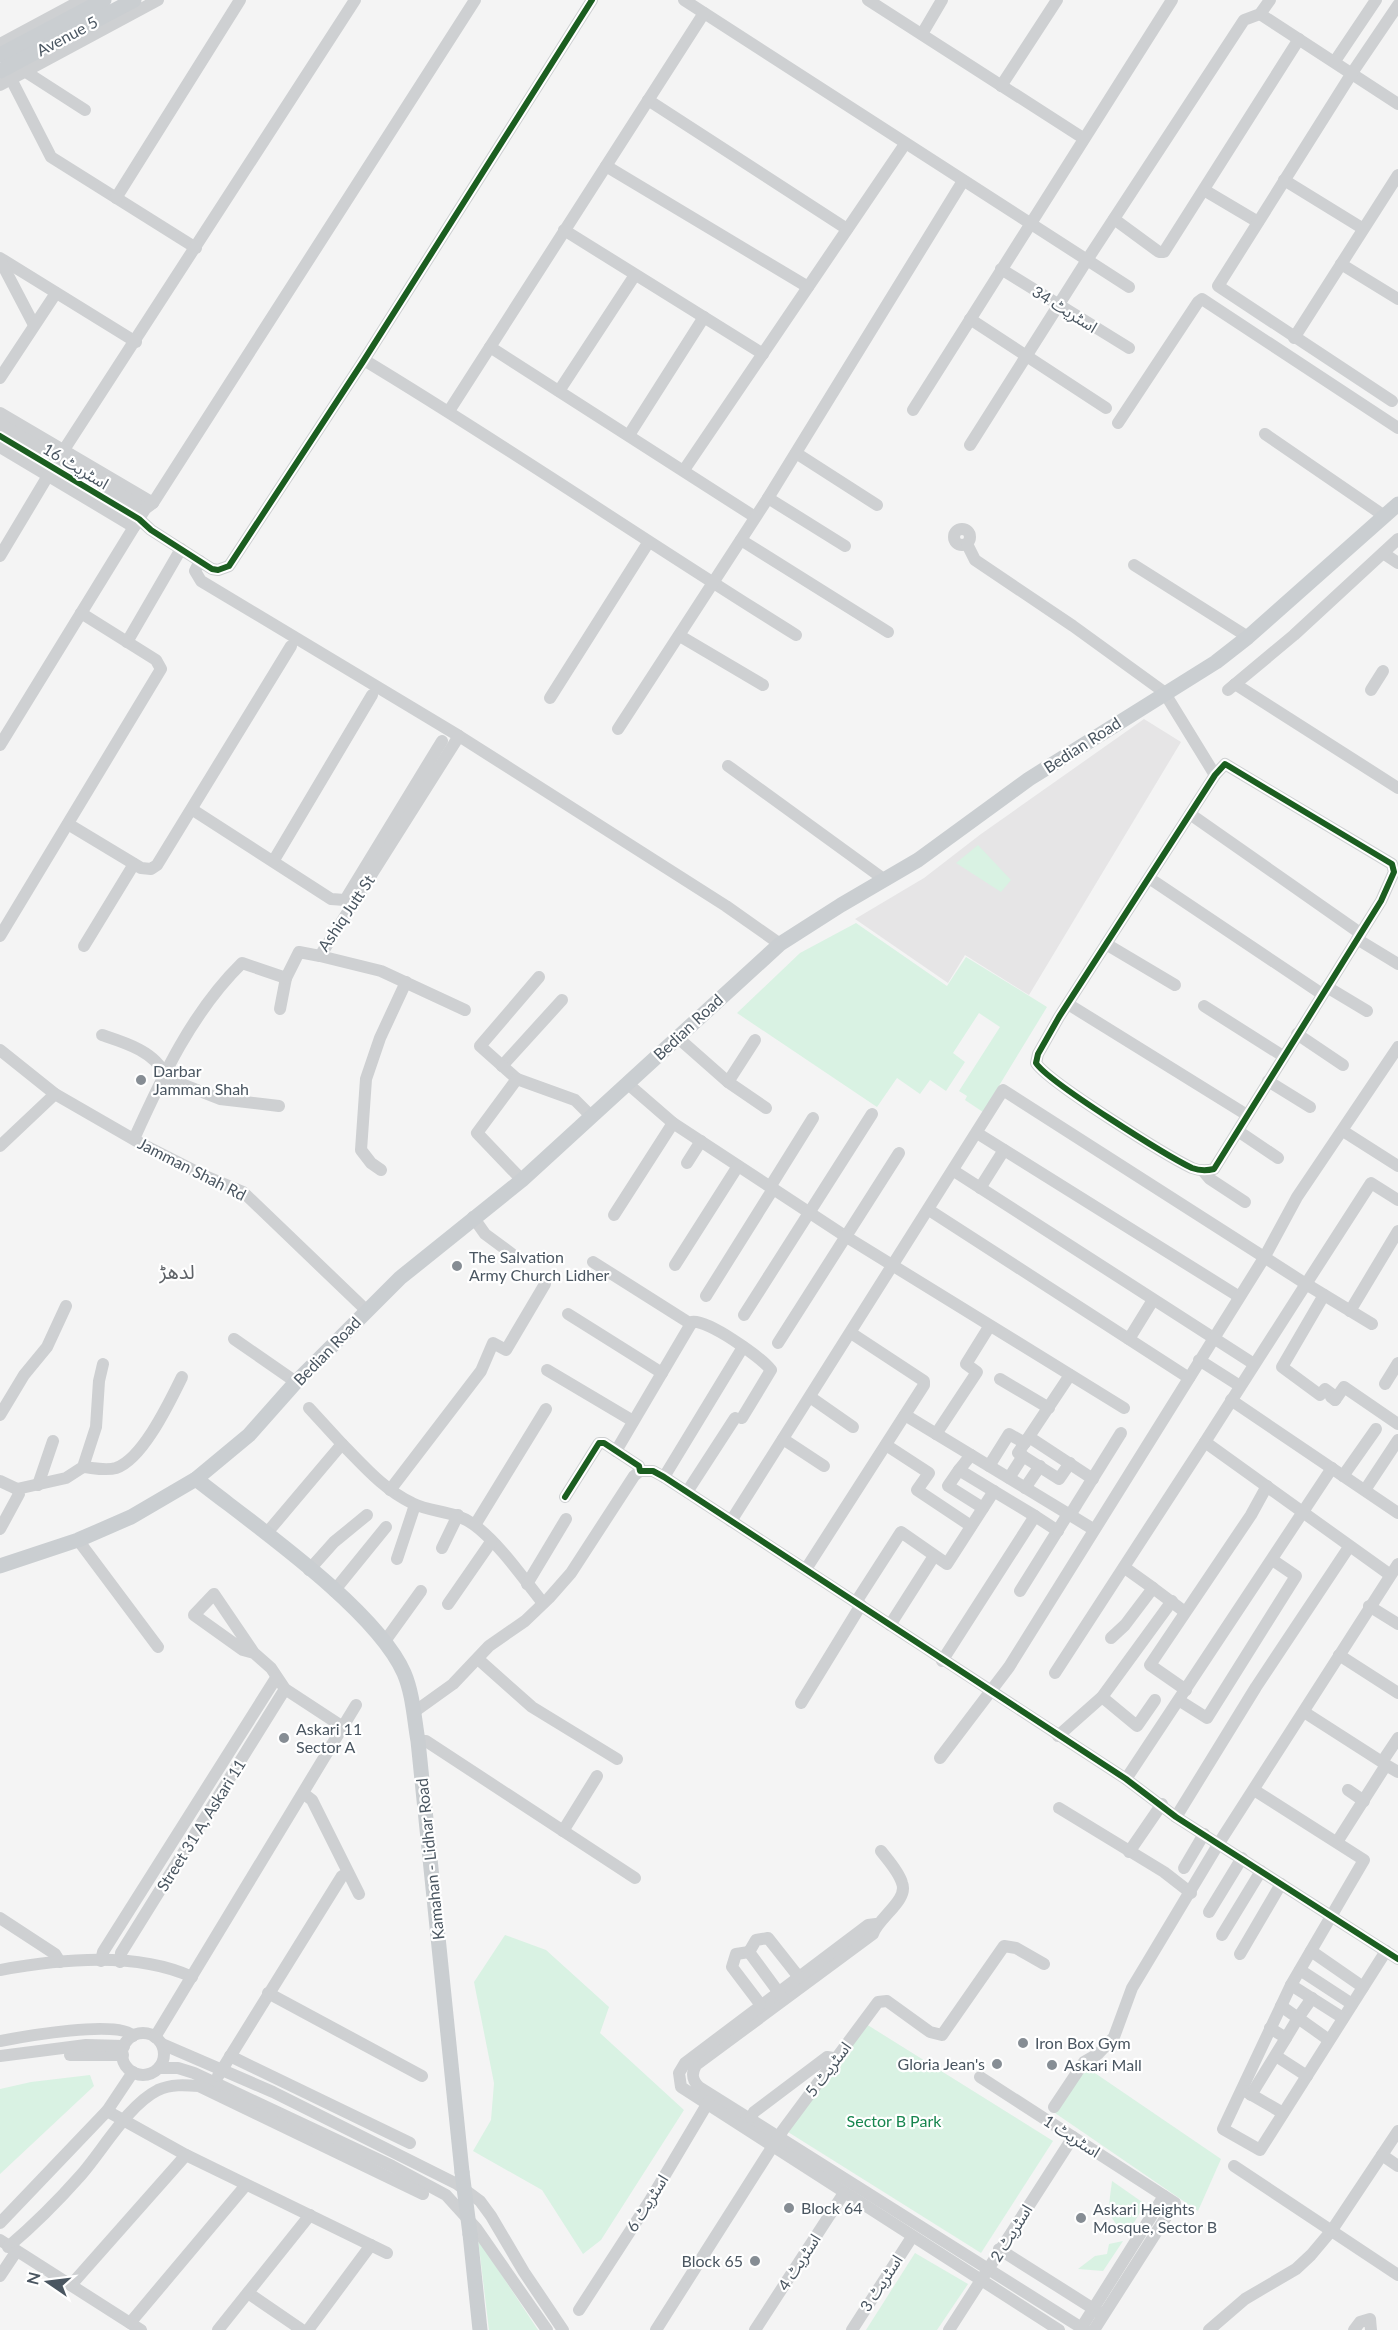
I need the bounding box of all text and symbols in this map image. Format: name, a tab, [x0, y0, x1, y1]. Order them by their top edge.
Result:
street label: Avenue 5	[33, 12, 101, 60]
street label: اسٹریٹ 34	[1029, 281, 1101, 337]
street label: اسٹریٹ 16	[40, 439, 112, 493]
street label: Bedian Road	[1040, 713, 1124, 776]
street label: Ashiq Jutt St	[313, 871, 378, 954]
street label: Bedian Road	[649, 990, 726, 1064]
place label: Darbar Jamman Shah	[153, 1061, 249, 1098]
marker: Darbar Jamman Shah	[134, 1073, 148, 1087]
street label: Jamman Shah Rd	[135, 1133, 249, 1204]
place label: The Salvation Army Church Lidher	[469, 1247, 610, 1284]
district label: لدھڑ	[158, 1259, 195, 1284]
marker: The Salvation Army Church Lidher	[450, 1259, 464, 1273]
street label: Bedian Road	[289, 1312, 364, 1389]
place label: Askari 11 Sector A	[296, 1719, 362, 1756]
marker: Askari 11 Sector A	[277, 1731, 291, 1745]
street label: Street 31 A, Askari 11	[152, 1755, 249, 1894]
street label: Kamahan - Lidhar Road	[412, 1777, 447, 1941]
place label: Iron Box Gym	[1035, 2033, 1131, 2052]
marker: Iron Box Gym	[1016, 2036, 1030, 2050]
street label: اسٹریٹ 5	[801, 2037, 855, 2101]
place label: Gloria Jean's	[898, 2054, 985, 2073]
place label: Askari Mall	[1064, 2055, 1142, 2074]
marker: Gloria Jean's	[990, 2057, 1004, 2071]
marker: Askari Mall	[1045, 2058, 1059, 2072]
street label: اسٹریٹ 1	[1040, 2110, 1104, 2162]
park label: Sector B Park	[847, 2111, 942, 2130]
street label: اسٹریٹ 6	[622, 2171, 672, 2235]
place label: Block 64	[801, 2198, 862, 2217]
place label: Askari Heights Mosque, Sector B	[1093, 2199, 1217, 2236]
marker: Block 64	[782, 2201, 796, 2215]
street label: اسٹریٹ 2	[986, 2201, 1036, 2265]
marker: Askari Heights Mosque, Sector B	[1074, 2211, 1088, 2225]
street label: اسٹریٹ 4	[773, 2230, 825, 2294]
place label: Block 65	[682, 2251, 743, 2270]
street label: اسٹریٹ 3	[855, 2251, 907, 2315]
north arrow	[18, 2252, 78, 2312]
marker: Block 65	[748, 2254, 762, 2268]
text: N	[22, 2270, 44, 2287]

